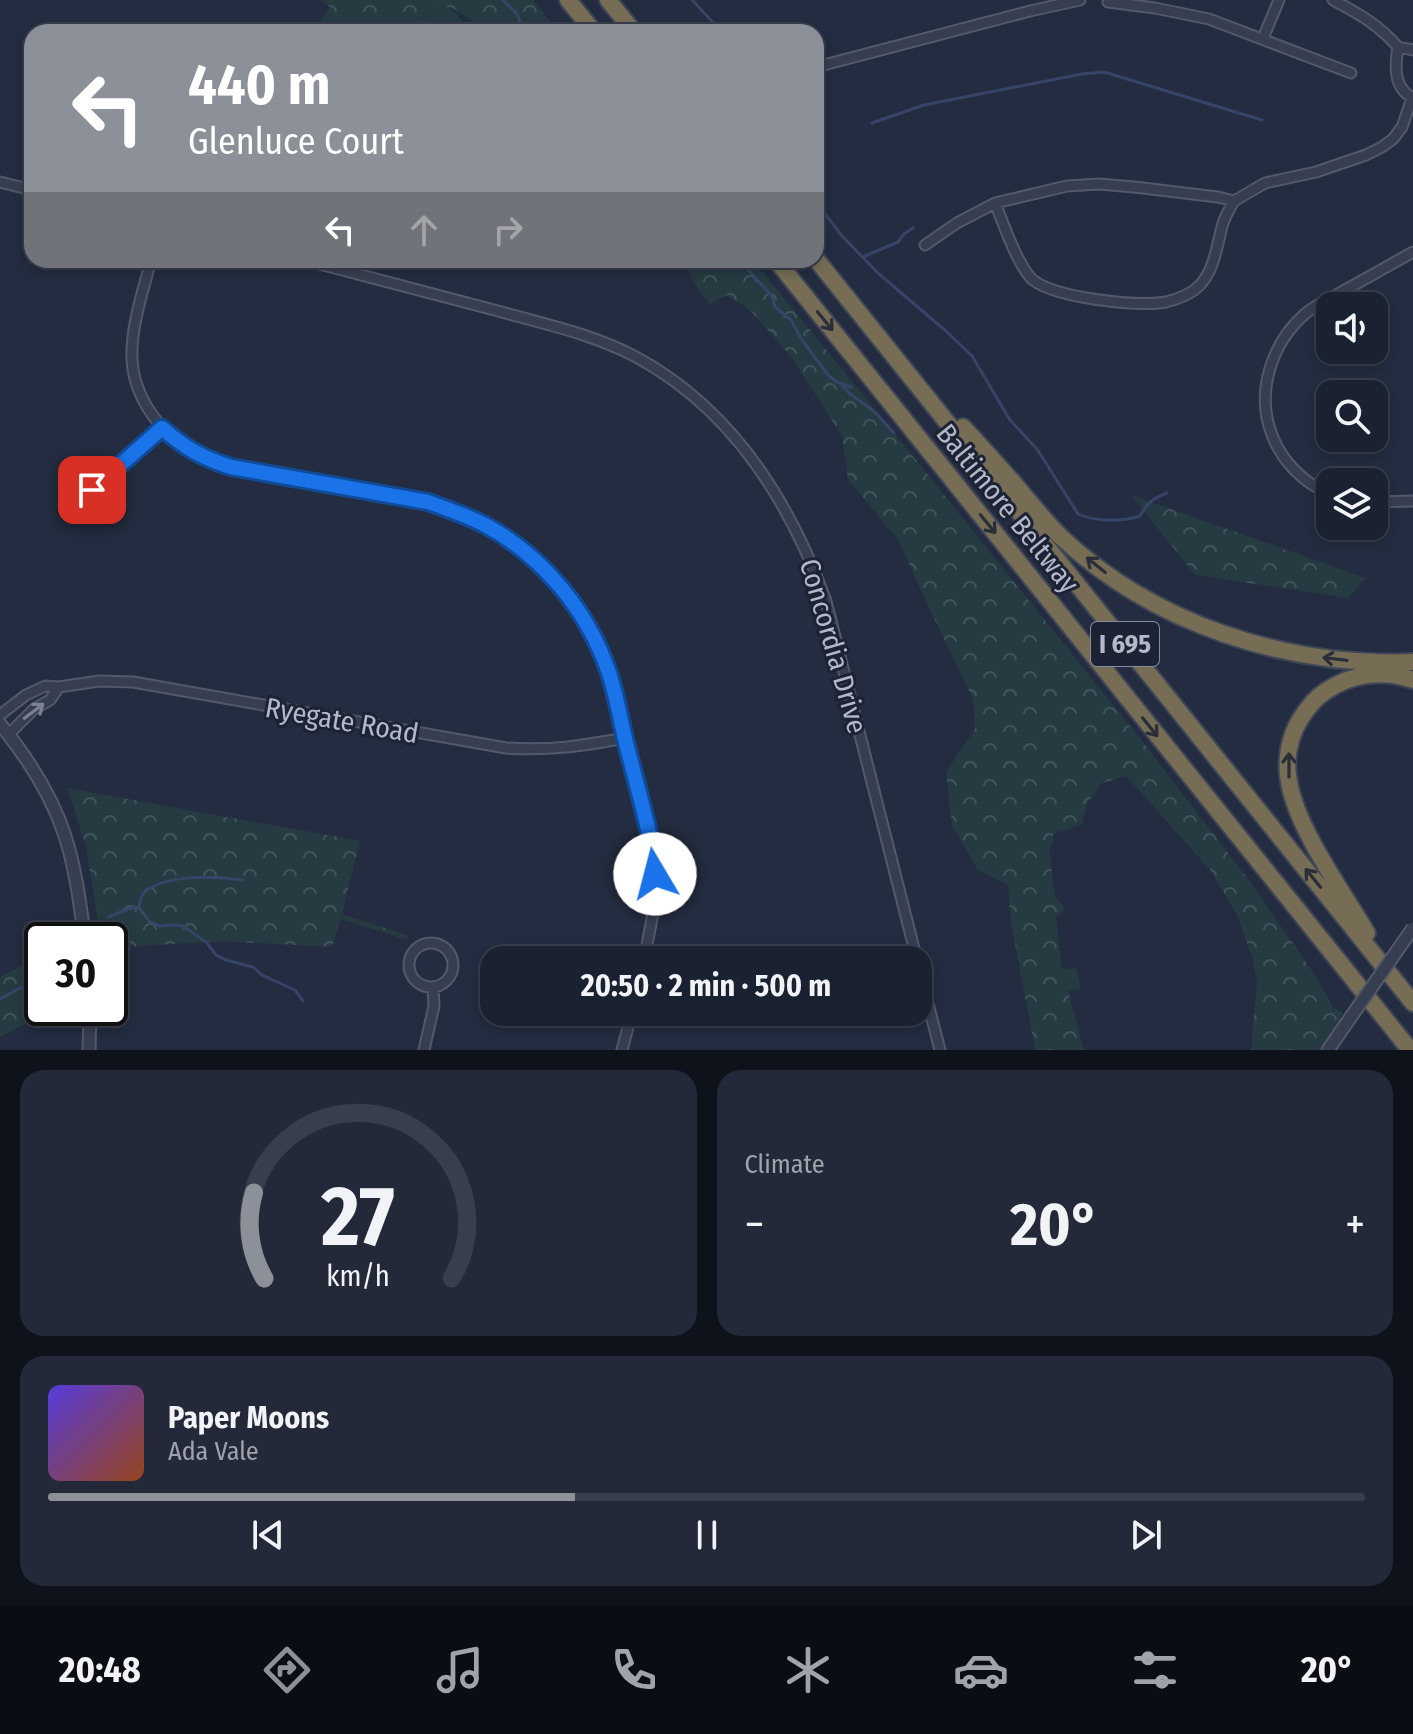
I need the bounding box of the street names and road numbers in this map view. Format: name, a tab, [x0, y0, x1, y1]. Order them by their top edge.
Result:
street label: Baltimore Beltway	[930, 417, 1086, 600]
street label: Concordia Drive	[793, 555, 874, 737]
road number: I 695	[1091, 622, 1159, 666]
street label: Ryegate Road	[263, 691, 421, 750]

